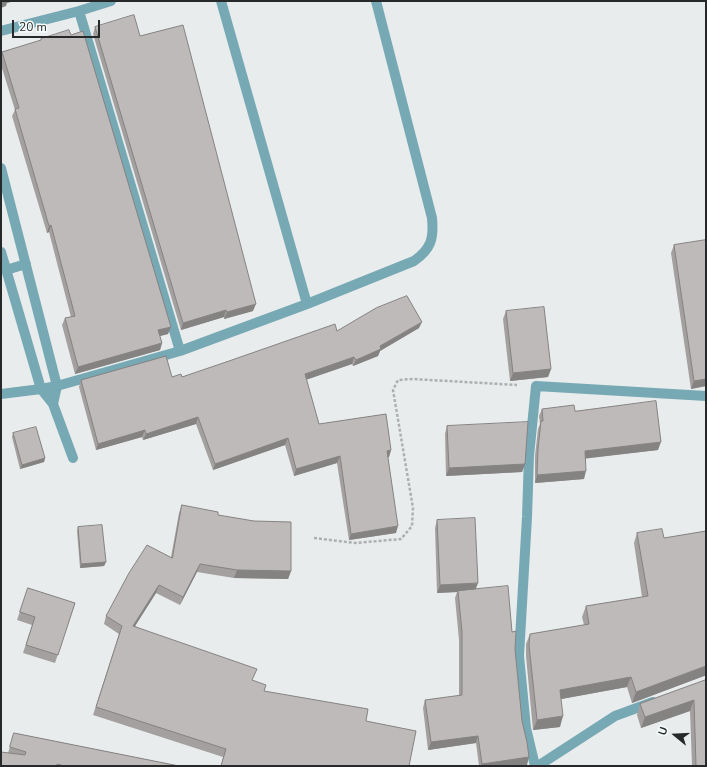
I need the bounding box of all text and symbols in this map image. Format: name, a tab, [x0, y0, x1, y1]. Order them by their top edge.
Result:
scale bar	[14, 12, 102, 38]
text: 20 m	[19, 19, 47, 35]
north arrow	[655, 715, 695, 755]
text: U	[655, 725, 672, 737]

